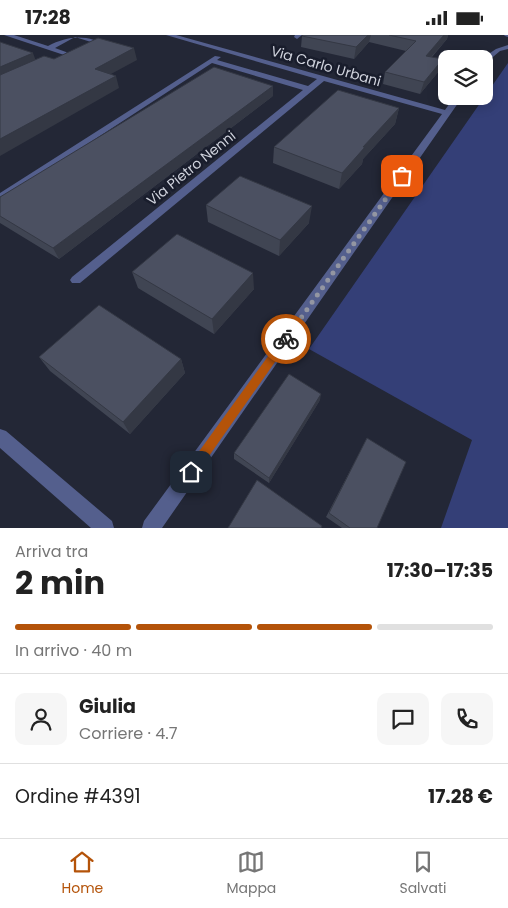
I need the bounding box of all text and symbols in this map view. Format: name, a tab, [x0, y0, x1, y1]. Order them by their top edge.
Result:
text: 17:28	[25, 4, 71, 31]
street label: Via Carlo Urbani	[269, 41, 383, 91]
map controls	[438, 50, 493, 105]
button: layers	[438, 50, 493, 105]
street label: Via Pietro Nenni	[142, 126, 240, 210]
pin	[381, 155, 423, 197]
icon: bag	[388, 162, 416, 190]
courier	[261, 314, 311, 364]
icon: bike	[272, 325, 300, 353]
pin	[170, 451, 212, 493]
icon: home	[177, 458, 205, 486]
text: Arriva tra	[15, 540, 88, 563]
text: 17:30–17:35	[387, 557, 493, 584]
text: 2 min	[15, 560, 105, 605]
text: In arrivo · 40 m	[15, 639, 132, 662]
button: person	[15, 693, 67, 745]
text: Giulia	[79, 693, 136, 720]
button: chat	[377, 693, 429, 745]
button: phone	[441, 693, 493, 745]
text: Corriere · 4.7	[79, 722, 177, 745]
text: Ordine #4391	[15, 783, 141, 810]
text: 17.28 €	[428, 783, 493, 810]
tab: Home	[62, 848, 103, 899]
tab: Mappa	[226, 848, 276, 899]
tab: Salvati	[399, 848, 446, 899]

